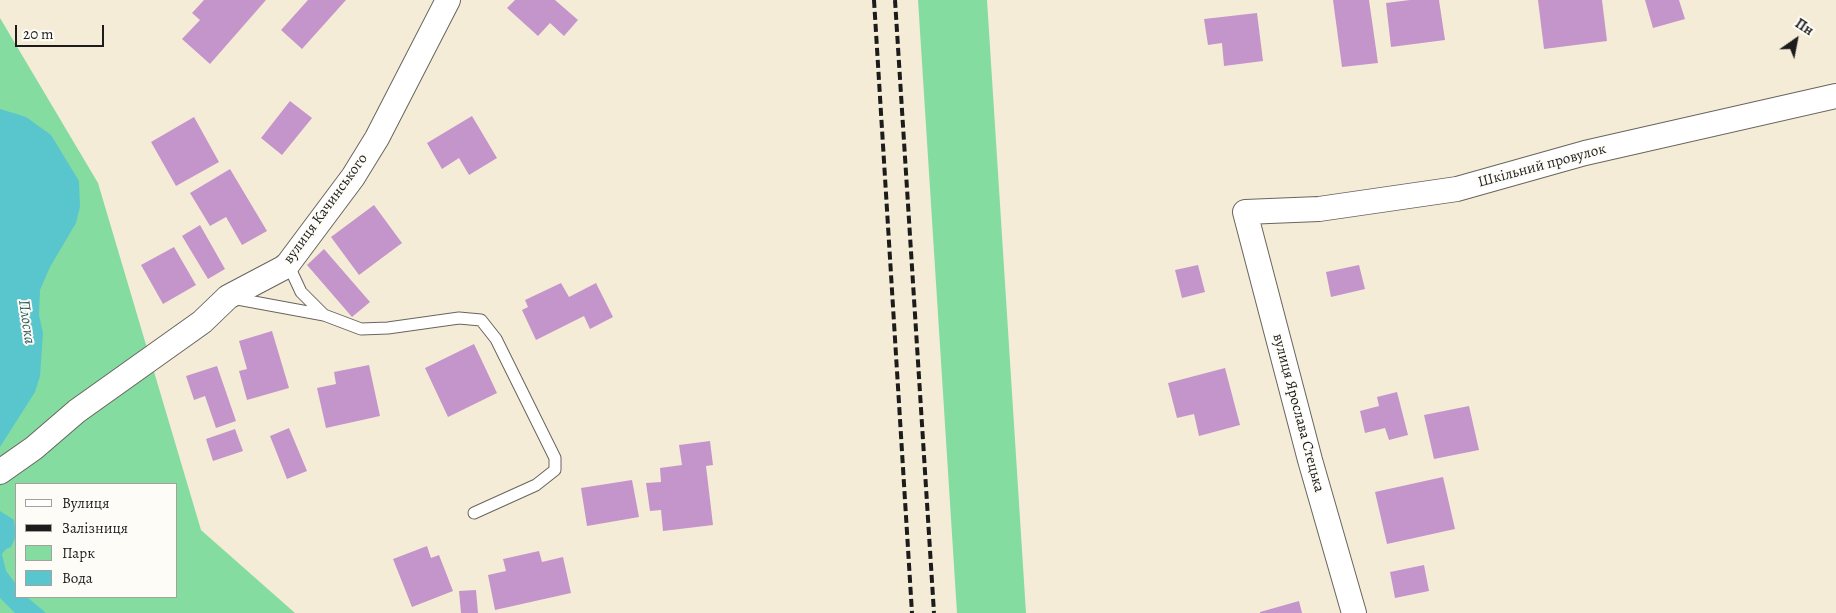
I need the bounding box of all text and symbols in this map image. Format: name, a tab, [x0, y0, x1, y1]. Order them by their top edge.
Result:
text: Пн	[1792, 14, 1817, 40]
scale bar	[18, 15, 106, 47]
north arrow	[1771, 15, 1821, 65]
text: 20 m	[23, 24, 54, 44]
street label: Шкільний провулок	[1476, 140, 1608, 192]
street label: вулиця Качинського	[280, 150, 372, 268]
water label: Плоска	[13, 299, 39, 345]
street label: вулиця Ярослава Стецька	[1268, 332, 1328, 494]
legend	[15, 483, 178, 598]
text: Вулиця	[62, 493, 109, 513]
text: Залізниця	[62, 518, 128, 538]
text: Парк	[62, 543, 95, 563]
text: Вода	[62, 568, 93, 588]

